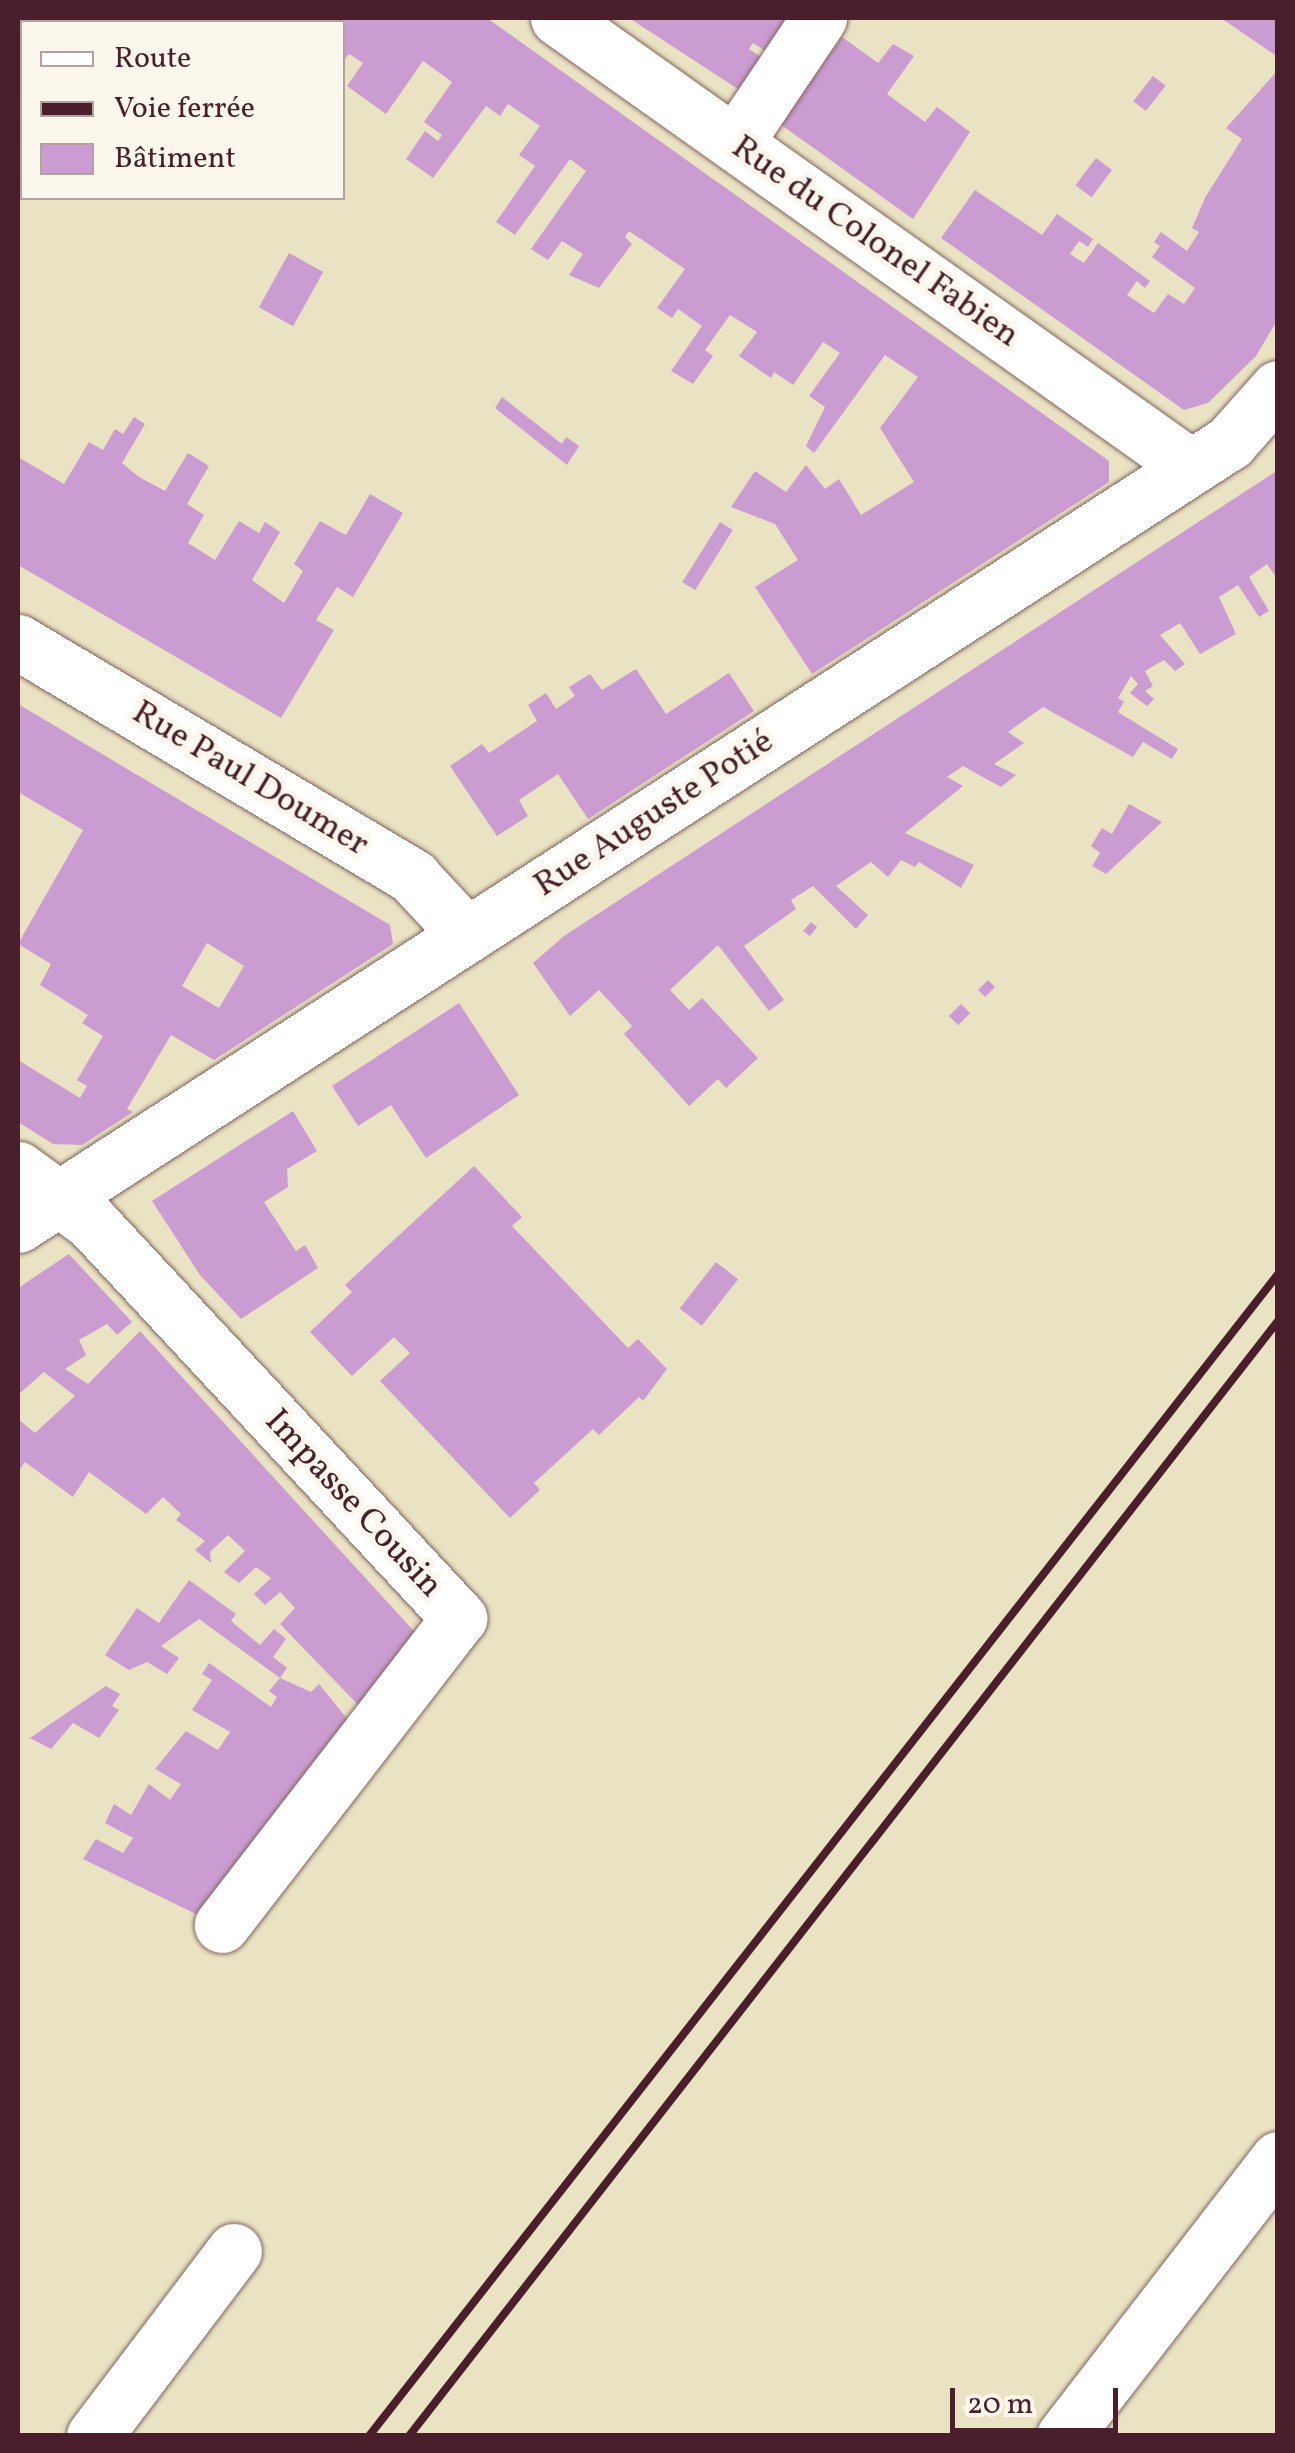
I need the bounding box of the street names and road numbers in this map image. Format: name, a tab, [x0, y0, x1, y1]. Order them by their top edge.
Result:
street label: Rue du Colonel Fabien	[723, 127, 1027, 357]
street label: Rue Paul Doumer	[124, 692, 376, 866]
street label: Rue Auguste Potié	[527, 721, 781, 907]
street label: Impasse Cousin	[255, 1401, 451, 1607]

